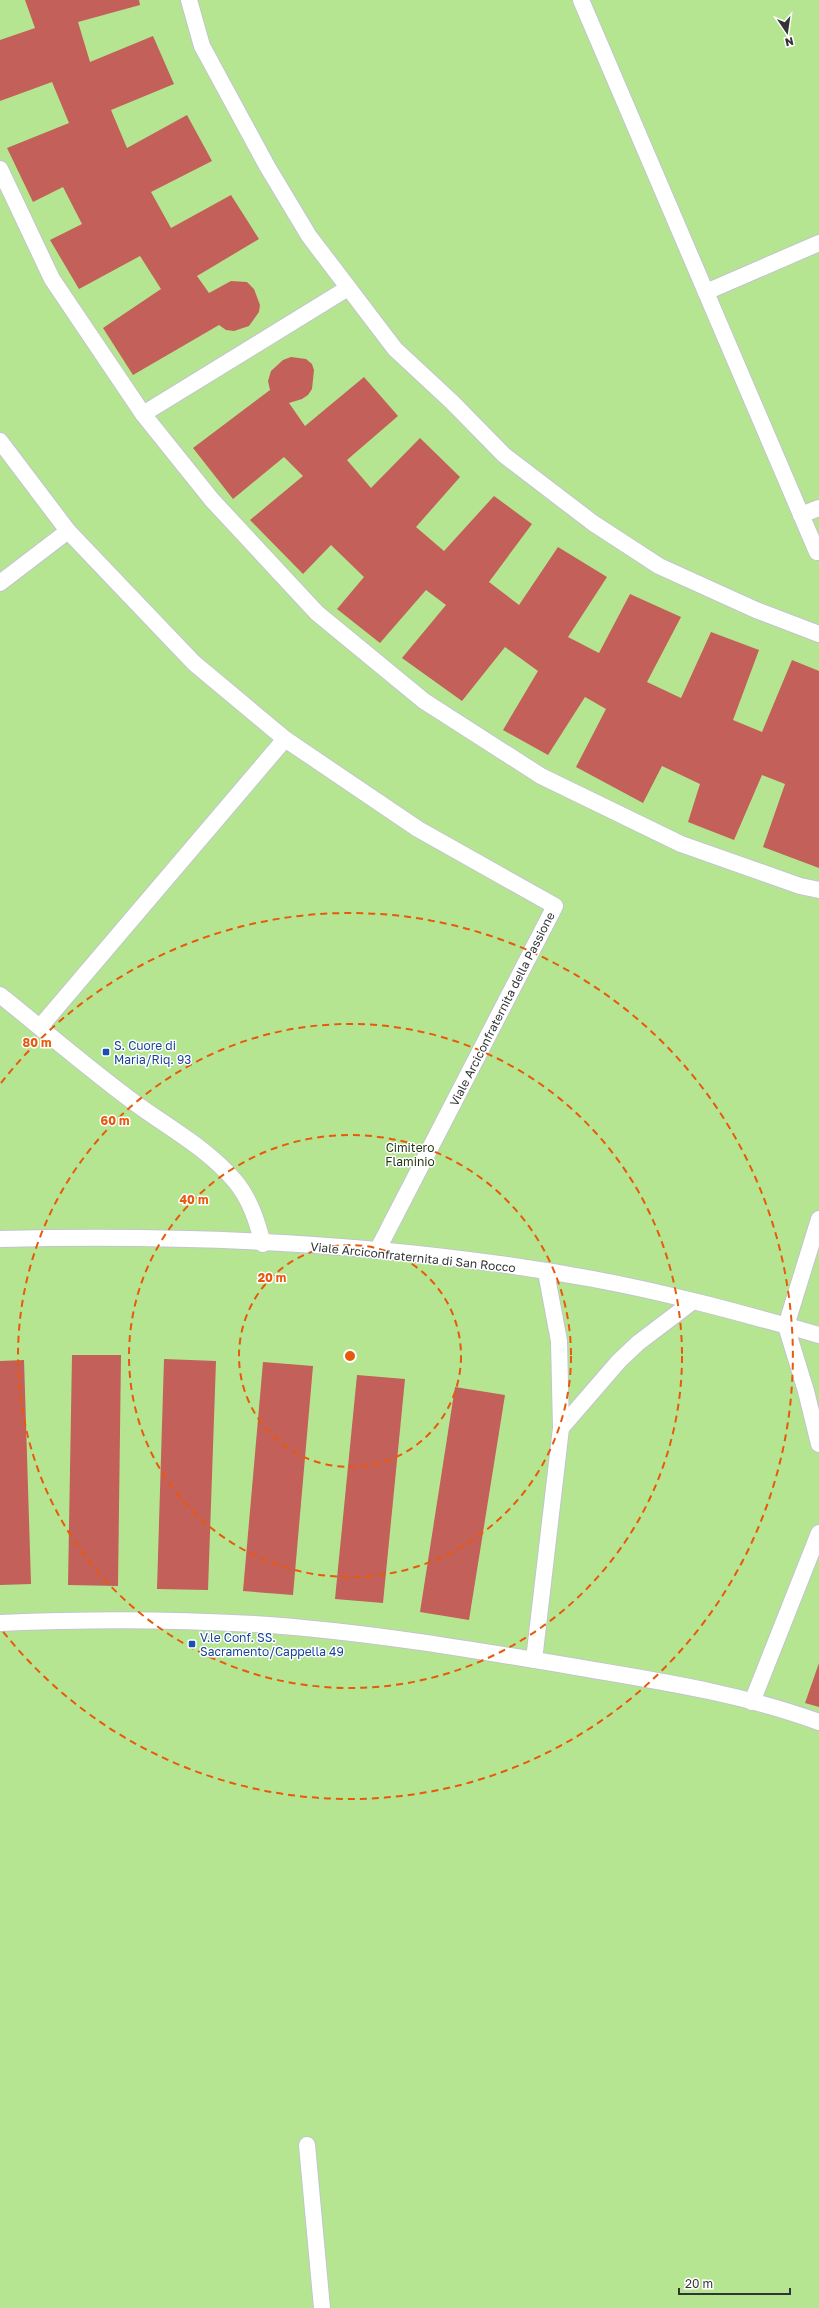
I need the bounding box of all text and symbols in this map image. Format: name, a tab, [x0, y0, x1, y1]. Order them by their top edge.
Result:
north arrow	[767, 12, 807, 52]
text: N	[784, 35, 795, 50]
street label: Viale Arciconfraternita della Passione	[446, 909, 558, 1109]
text: 80 m	[23, 1035, 51, 1050]
place label: S. Cuore di Maria/Riq. 93	[114, 1038, 191, 1067]
marker: S. Cuore di Maria/Riq. 93	[101, 1047, 111, 1057]
text: 60 m	[101, 1113, 129, 1128]
park label: Cimitero Flaminio	[385, 1140, 435, 1169]
text: 40 m	[180, 1192, 208, 1207]
street label: Viale Arciconfraternita di San Rocco	[310, 1239, 516, 1275]
text: 20 m	[258, 1270, 286, 1285]
centre of rings	[343, 1349, 357, 1363]
place label: V.le Conf. SS. Sacramento/Cappella 49	[200, 1630, 344, 1659]
marker: V.le Conf. SS. Sacramento/Cappella 49	[187, 1639, 197, 1649]
scale bar	[679, 2270, 790, 2296]
text: 20 m	[685, 2276, 713, 2291]

